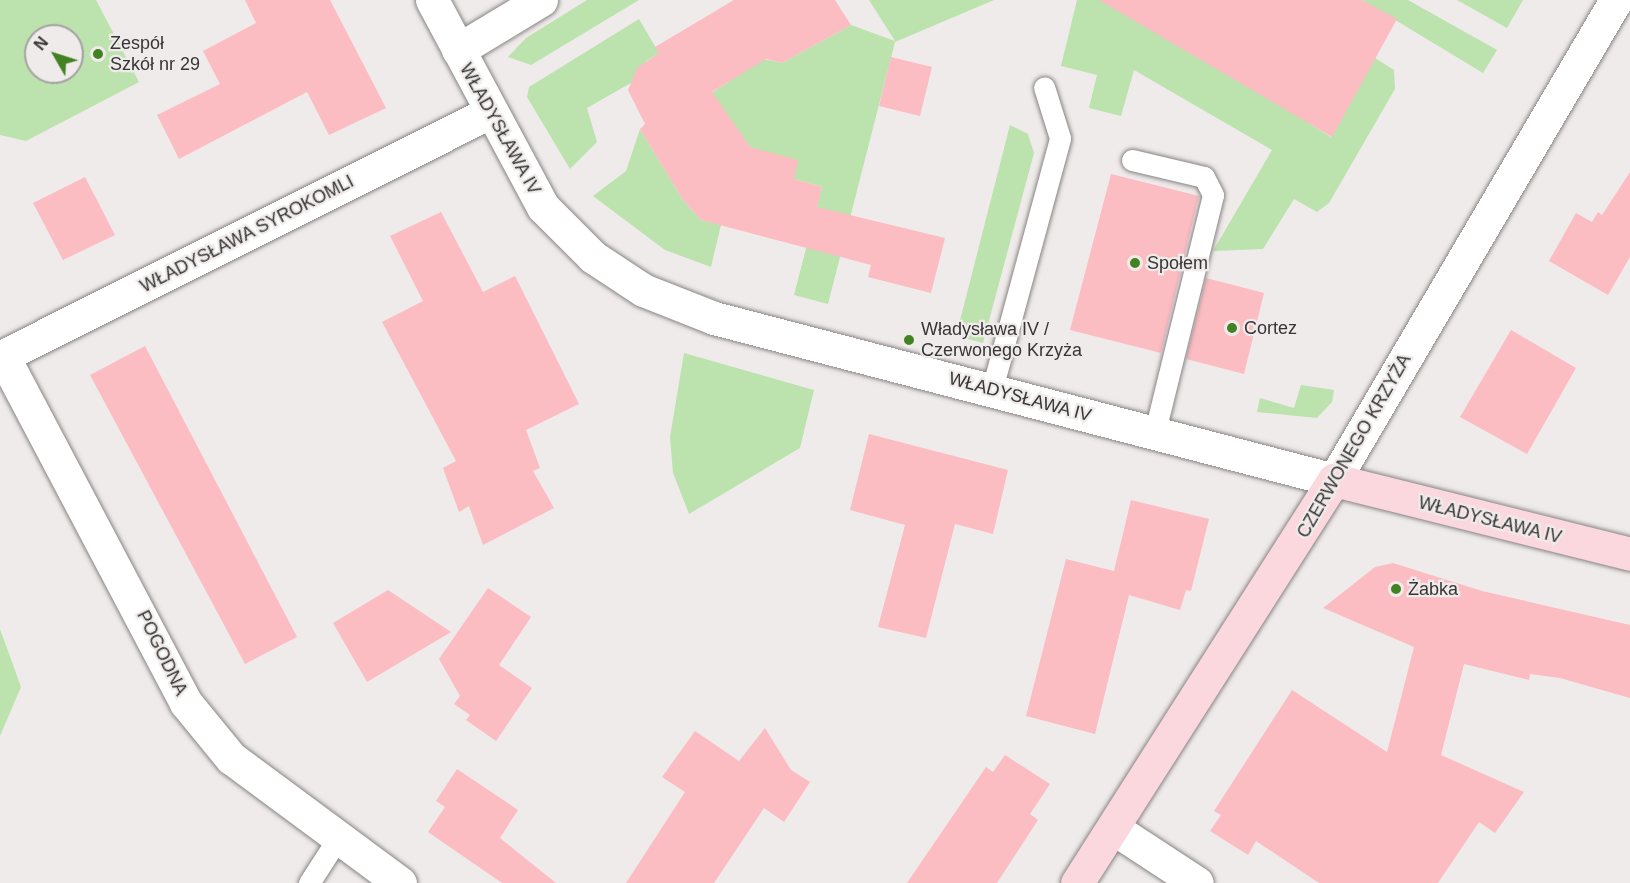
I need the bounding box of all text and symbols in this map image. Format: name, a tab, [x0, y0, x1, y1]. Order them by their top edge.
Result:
north arrow	[24, 24, 84, 84]
place label: Zespół Szkół nr 29	[110, 33, 200, 76]
text: N	[31, 34, 51, 53]
marker: Zespół Szkół nr 29	[91, 47, 105, 61]
street label: WŁADYSŁAWA IV	[455, 59, 545, 199]
street label: WŁADYSŁAWA SYROKOMLI	[136, 170, 358, 298]
place label: Społem	[1147, 252, 1208, 274]
marker: Społem	[1128, 256, 1142, 270]
place label: Cortez	[1244, 317, 1297, 339]
place label: Władysława IV / Czerwonego Krzyża	[921, 319, 1082, 362]
marker: Cortez	[1225, 321, 1239, 335]
marker: Władysława IV / Czerwonego Krzyża	[902, 333, 916, 347]
street label: CZERWONEGO KRZYŻA	[1292, 350, 1416, 542]
street label: WŁADYSŁAWA IV	[946, 367, 1094, 427]
street label: WŁADYSŁAWA IV	[1416, 492, 1564, 548]
place label: Żabka	[1408, 578, 1458, 600]
marker: Żabka	[1389, 582, 1403, 596]
street label: POGODNA	[132, 607, 192, 699]

